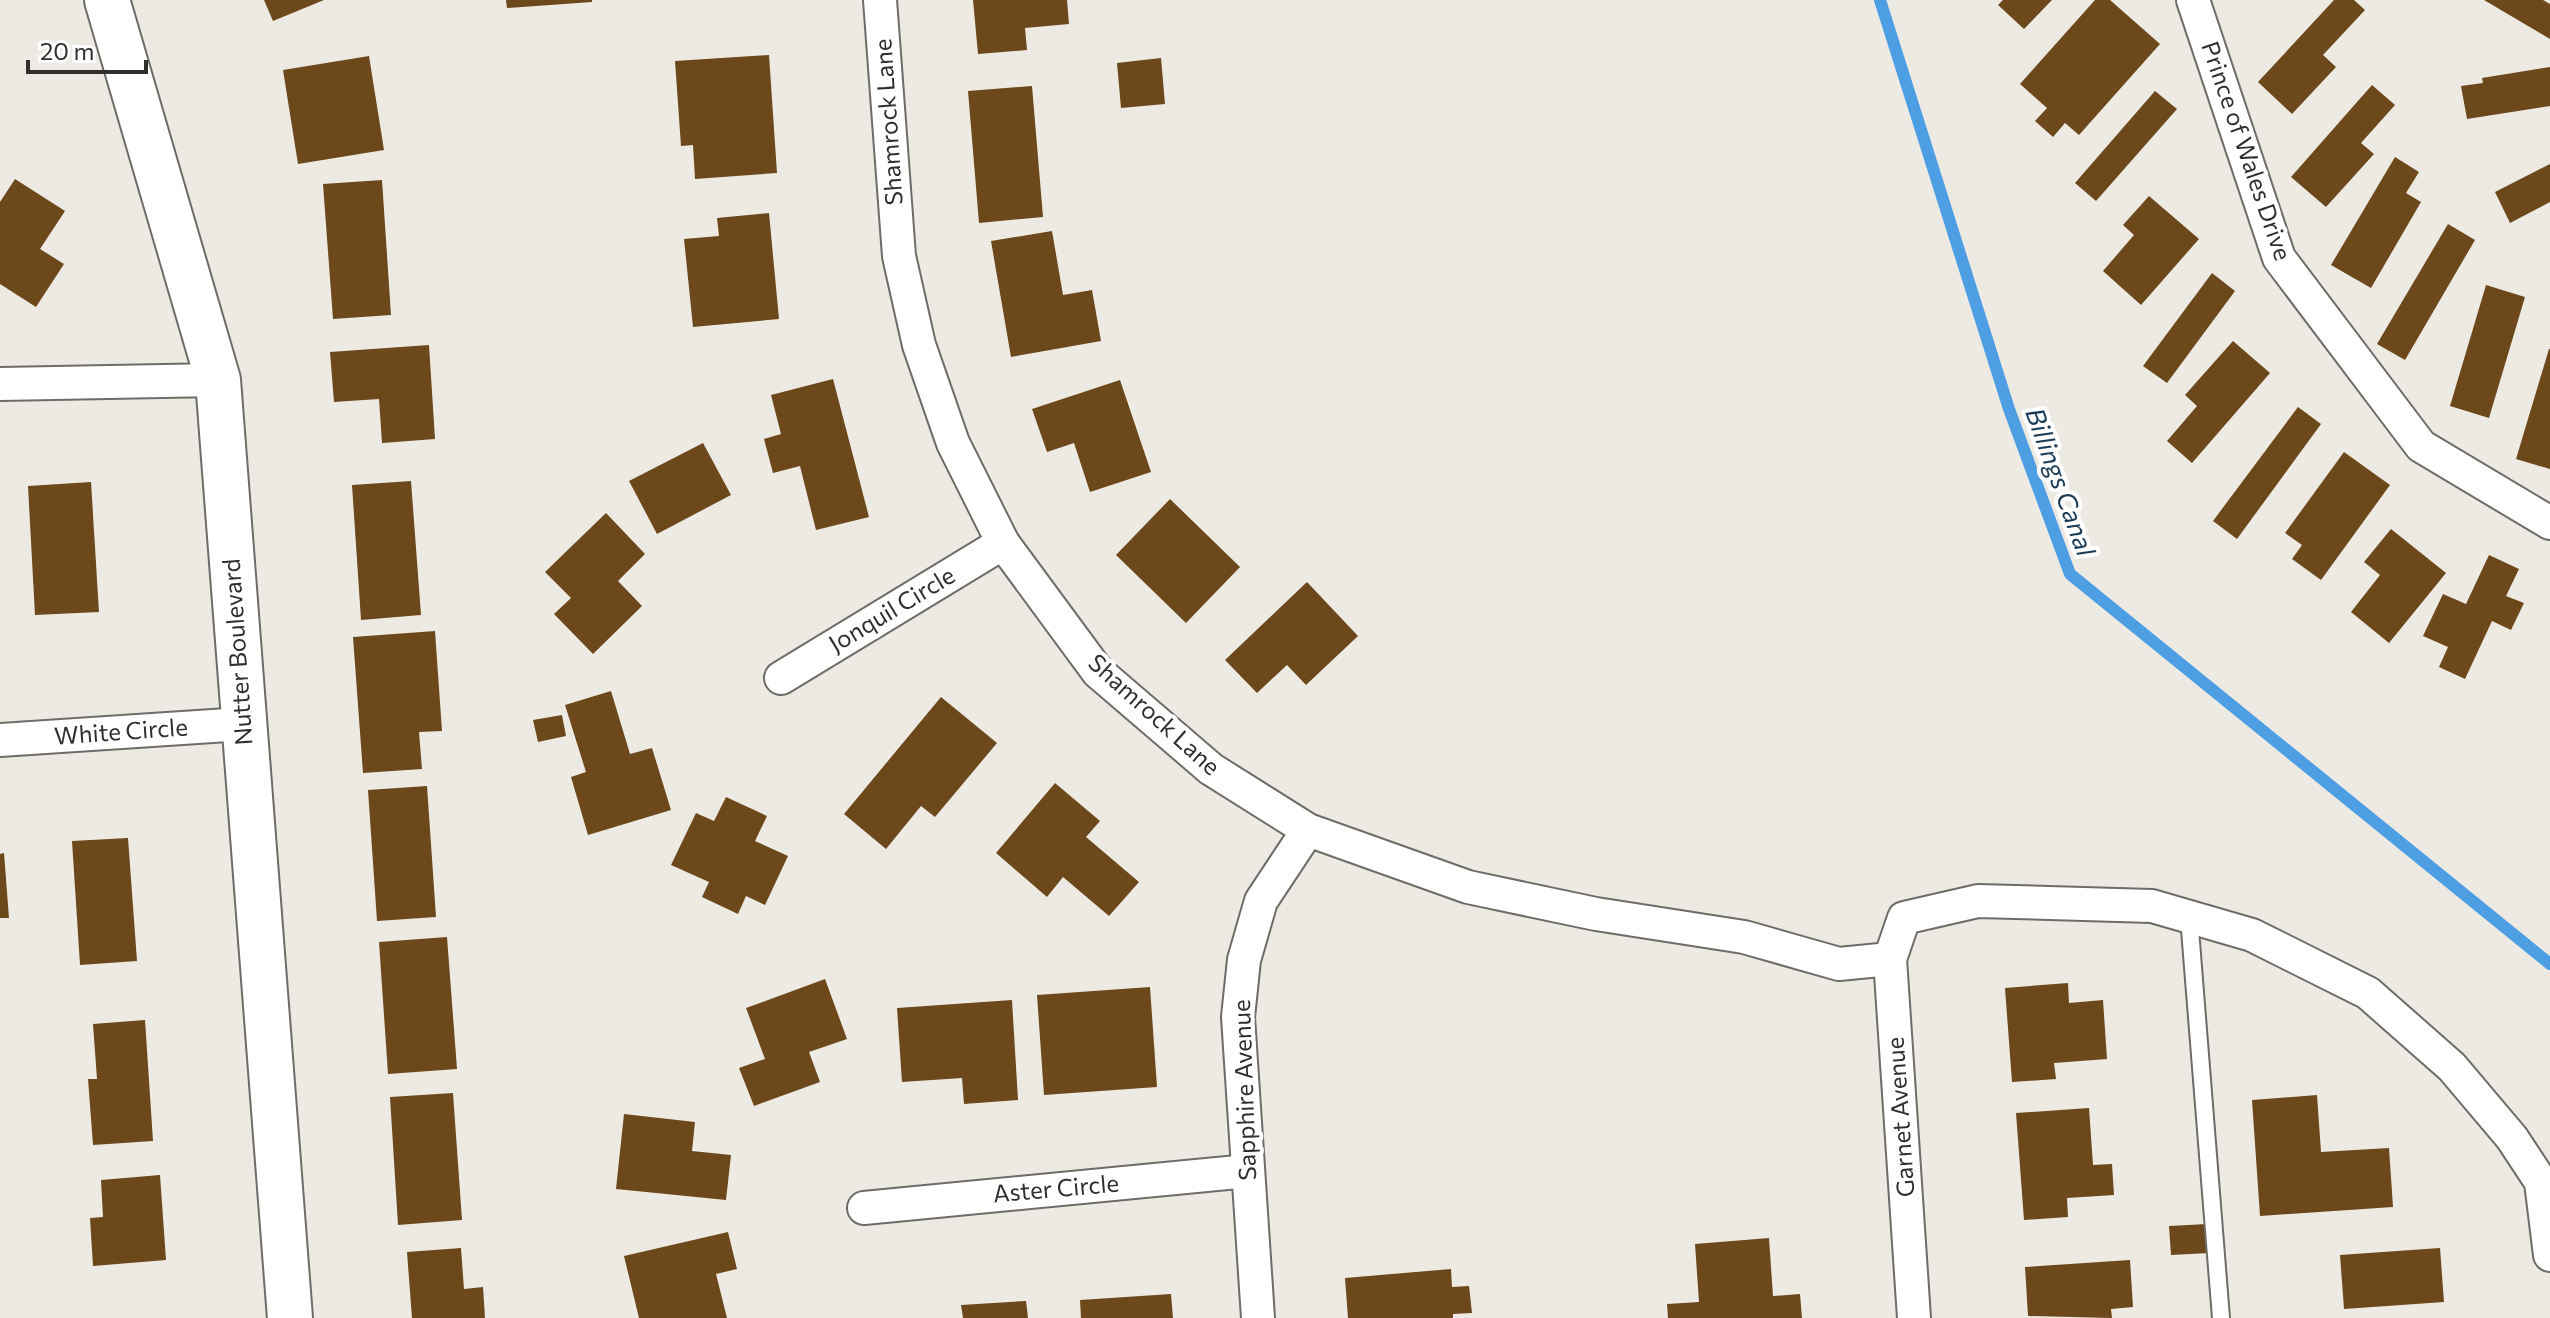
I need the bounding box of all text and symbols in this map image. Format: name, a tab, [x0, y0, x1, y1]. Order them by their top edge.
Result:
scale bar	[28, 24, 146, 74]
text: 20 m	[40, 36, 94, 65]
street label: Prince of Wales Drive	[2196, 37, 2299, 264]
street label: Shamrock Lane	[867, 38, 908, 206]
water label: Billings Canal	[2020, 403, 2103, 561]
street label: Nutter Boulevard	[216, 558, 257, 746]
street label: Jonquil Circle	[823, 560, 959, 658]
street label: Shamrock Lane	[1083, 647, 1227, 781]
street label: White Circle	[53, 711, 189, 750]
street label: Sapphire Avenue	[1226, 999, 1261, 1181]
street label: Garnet Avenue	[1879, 1036, 1920, 1198]
street label: Aster Circle	[992, 1168, 1120, 1207]

